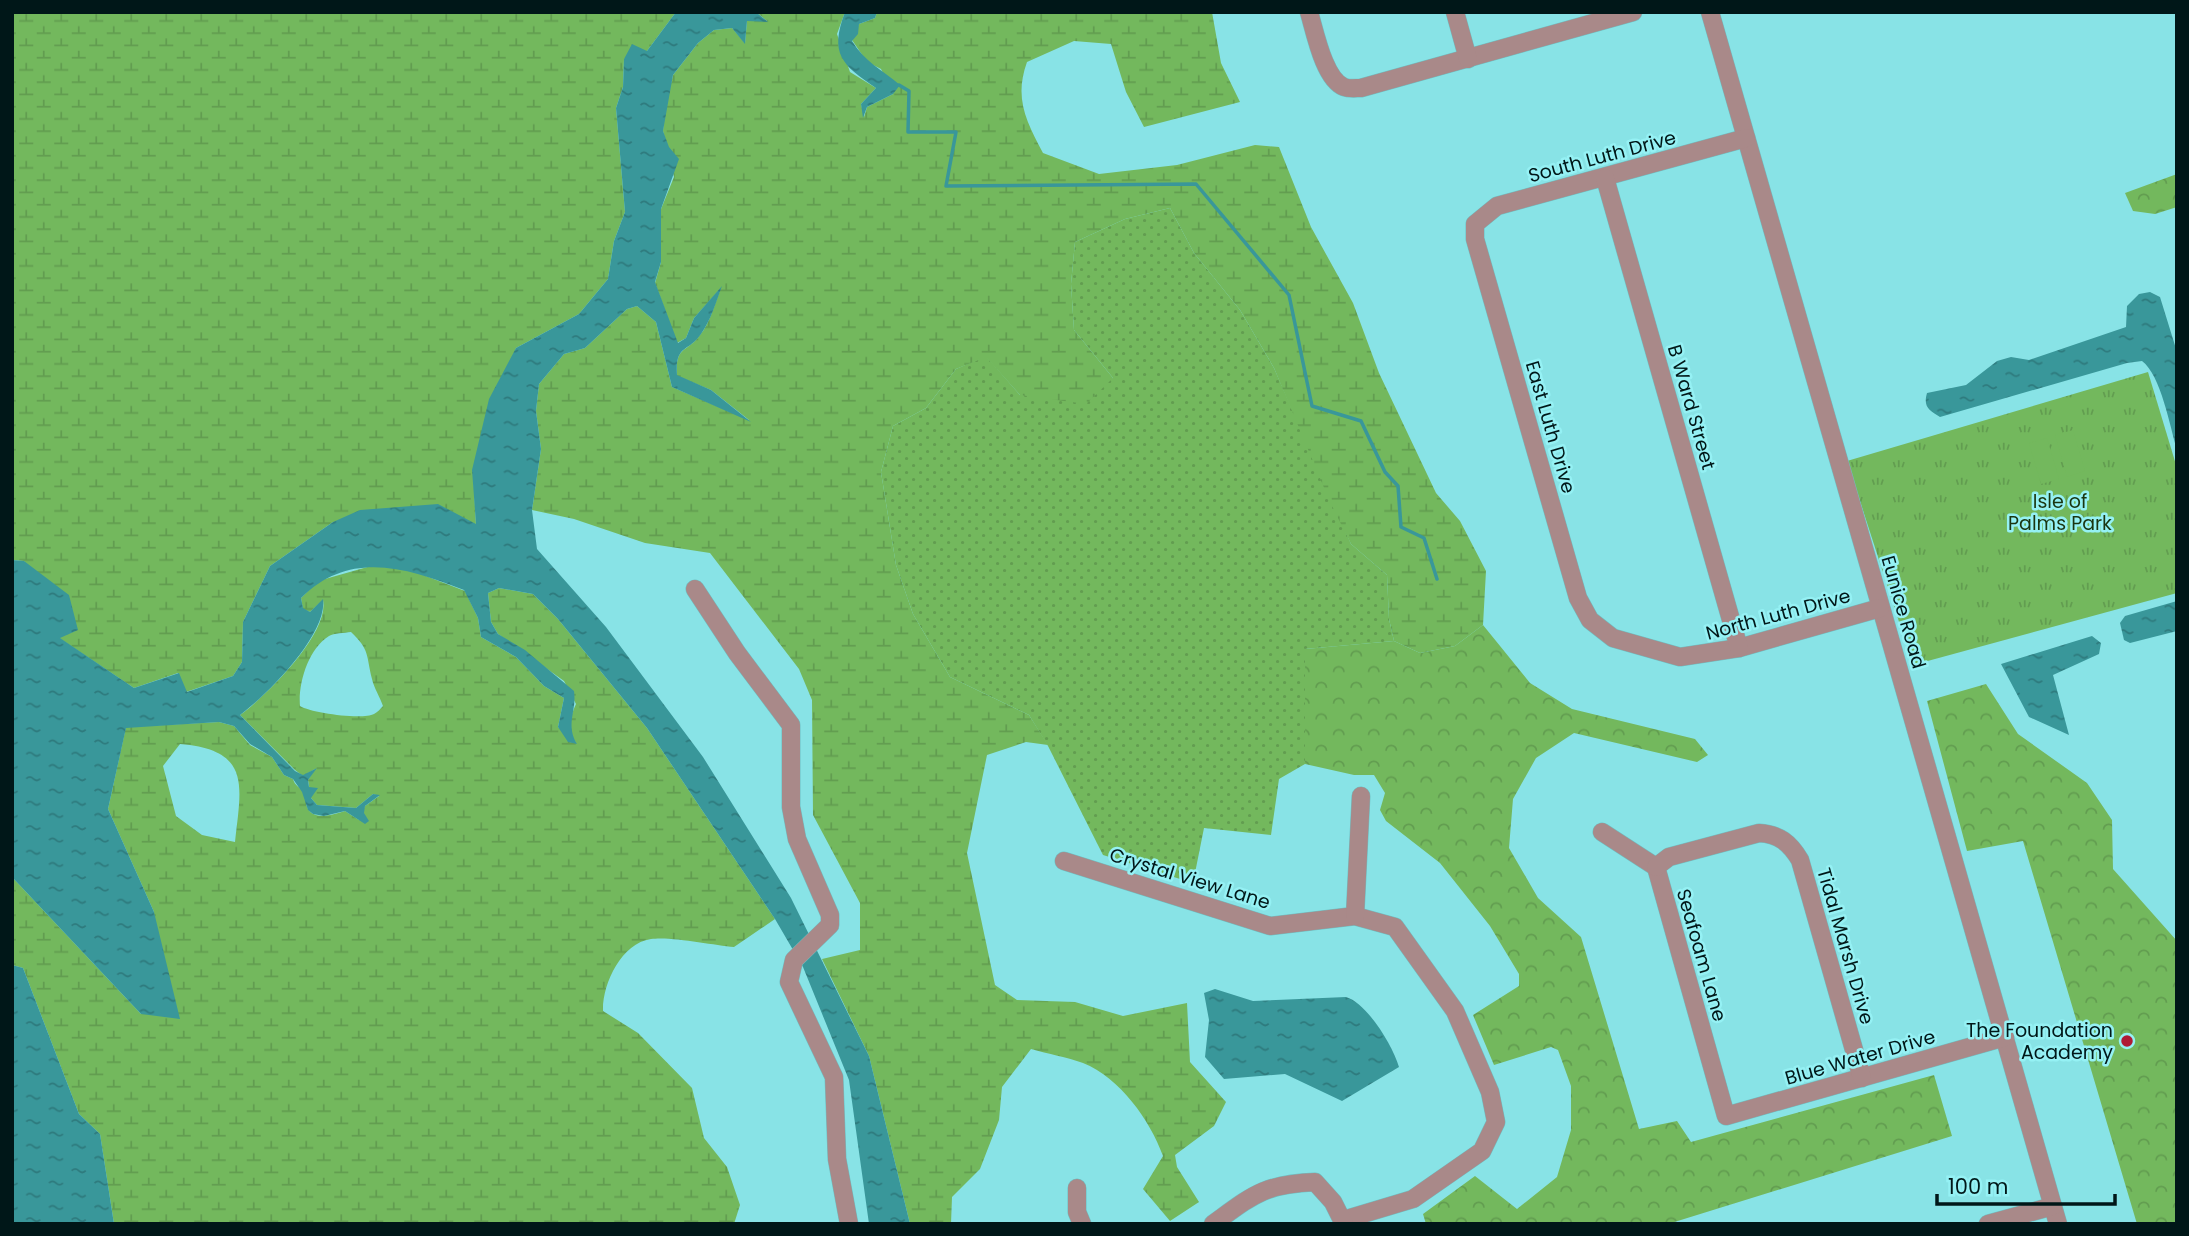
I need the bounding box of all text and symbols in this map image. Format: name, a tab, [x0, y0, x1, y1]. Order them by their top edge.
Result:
street label: South Luth Drive	[1525, 124, 1679, 189]
street label: B Ward Street	[1661, 342, 1722, 473]
street label: East Luth Drive	[1519, 358, 1582, 497]
park label: Isle of Palms Park	[2008, 488, 2112, 537]
street label: Eunice Road	[1874, 552, 1933, 672]
street label: North Luth Drive	[1703, 582, 1854, 647]
street label: Crystal View Lane	[1106, 841, 1274, 916]
street label: Tidal Marsh Drive	[1810, 865, 1881, 1027]
street label: Seafoam Lane	[1670, 886, 1733, 1025]
place label: The Foundation Academy	[1966, 1017, 2113, 1066]
street label: Blue Water Drive	[1782, 1023, 1938, 1092]
marker: The Foundation Academy	[2119, 1033, 2135, 1049]
scale bar	[1937, 1162, 2116, 1206]
text: 100 m	[1948, 1172, 2008, 1201]

